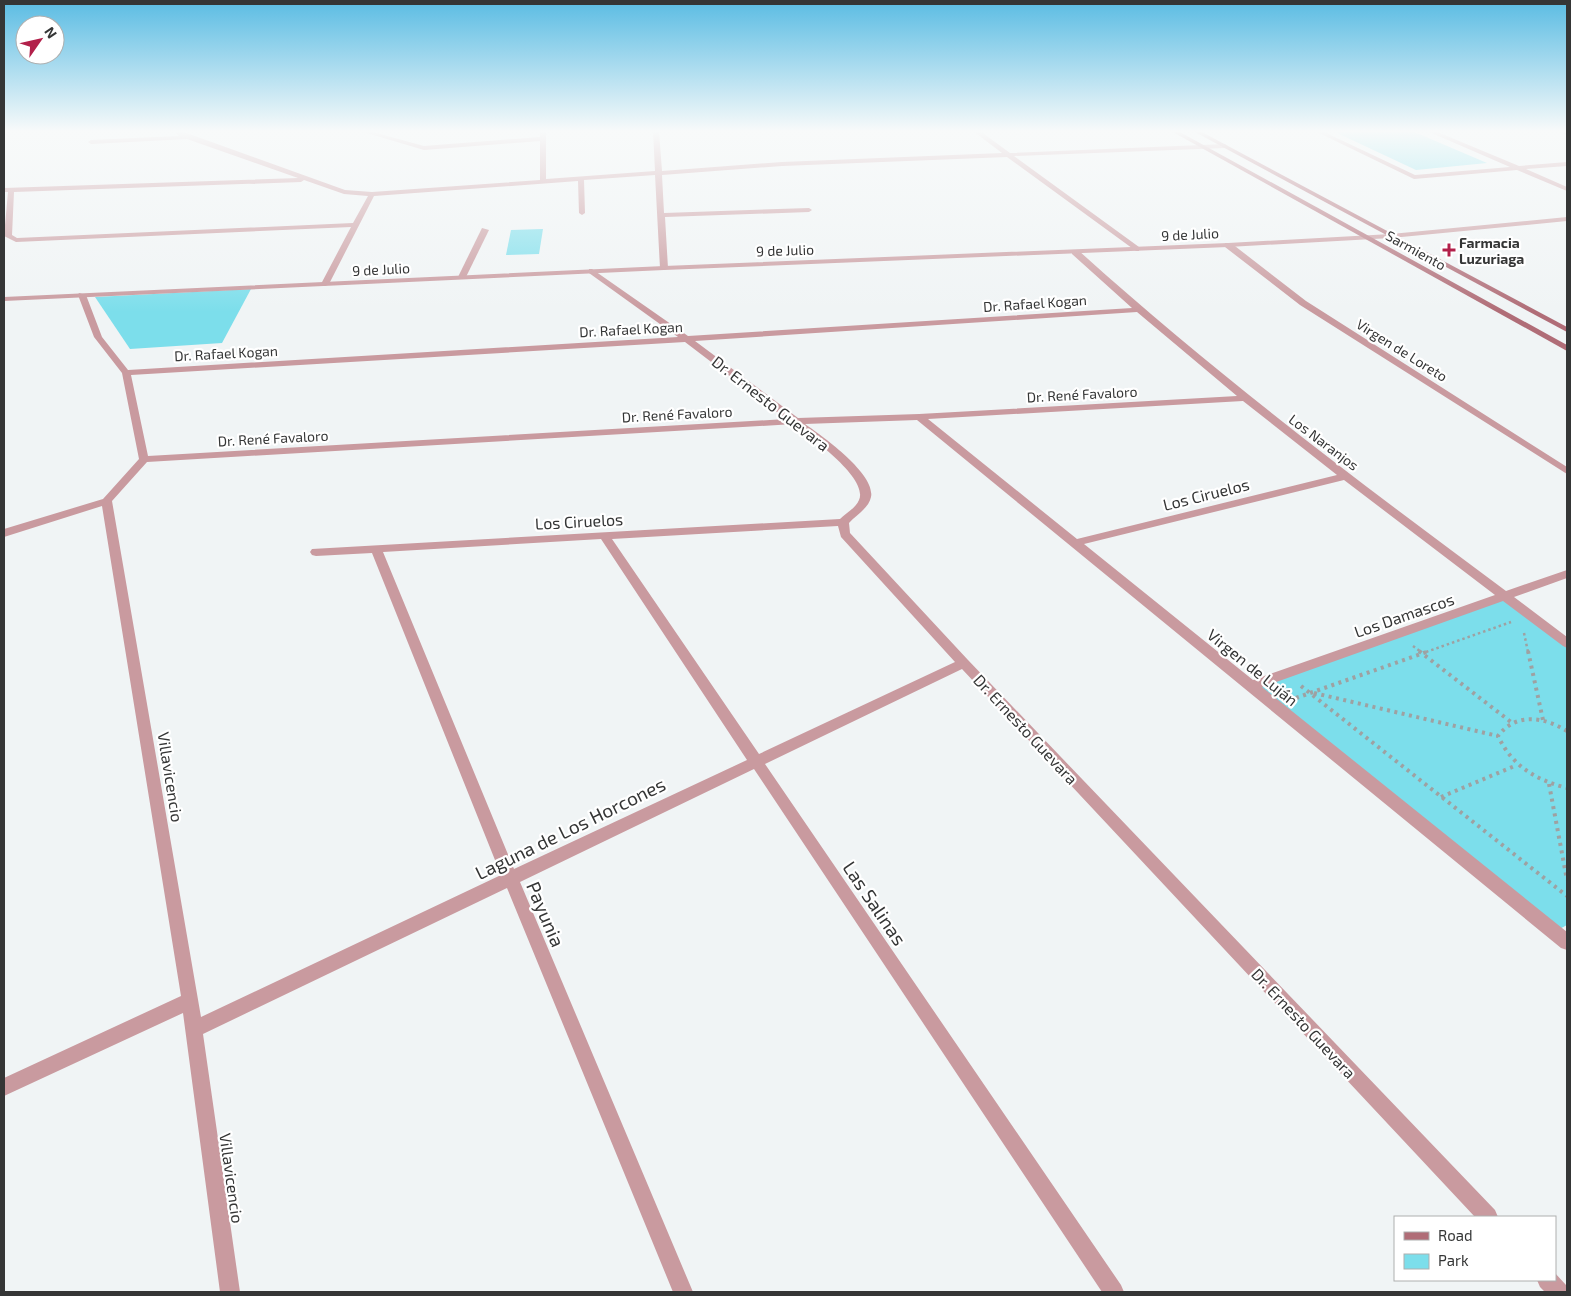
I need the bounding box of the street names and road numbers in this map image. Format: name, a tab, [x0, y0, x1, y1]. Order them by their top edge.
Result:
street label: 9 de Julio	[1161, 224, 1219, 244]
street label: Sarmiento	[1383, 227, 1449, 273]
street label: 9 de Julio	[756, 240, 814, 260]
street label: 9 de Julio	[352, 259, 410, 279]
street label: Dr. Rafael Kogan	[983, 291, 1087, 315]
street label: Virgen de Loreto	[1353, 315, 1451, 385]
street label: Dr. Rafael Kogan	[579, 318, 683, 340]
street label: Dr. Rafael Kogan	[174, 342, 278, 364]
street label: Dr. Ernesto Guevara	[709, 351, 833, 455]
street label: Dr. René Favaloro	[1026, 383, 1138, 405]
street label: Dr. René Favaloro	[621, 403, 733, 425]
street label: Los Naranjos	[1286, 410, 1362, 474]
street label: Dr. René Favaloro	[217, 427, 329, 449]
street label: Los Ciruelos	[1161, 474, 1251, 514]
street label: Los Ciruelos	[534, 509, 624, 533]
street label: Los Damascos	[1352, 589, 1456, 641]
street label: Virgen de Luján	[1203, 625, 1302, 710]
street label: Dr. Ernesto Guevara	[970, 670, 1082, 788]
street label: Villavicencio	[155, 731, 187, 823]
street label: Laguna de Los Horcones	[471, 772, 669, 884]
street label: Las Salinas	[838, 857, 912, 949]
street label: Payunia	[522, 878, 570, 950]
street label: Dr. Ernesto Guevara	[1248, 964, 1360, 1082]
street label: Villavicencio	[216, 1132, 248, 1224]

